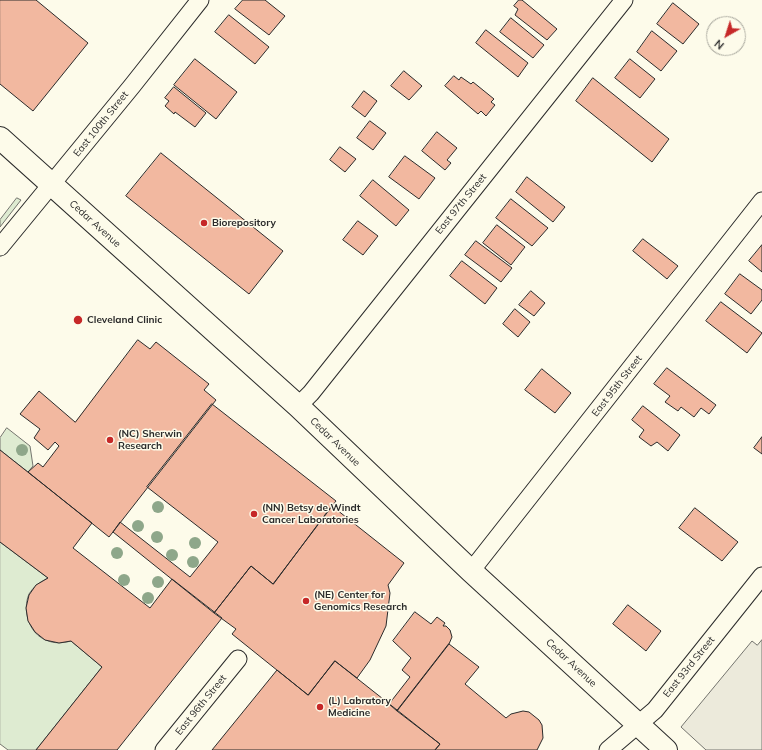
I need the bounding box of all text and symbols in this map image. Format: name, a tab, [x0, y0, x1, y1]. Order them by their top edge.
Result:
north arrow	[706, 16, 746, 56]
text: N	[711, 36, 727, 53]
street label: East 100th Street	[71, 89, 131, 159]
street label: East 97th Street	[433, 171, 489, 237]
street label: Cedar Avenue	[67, 198, 123, 250]
place label: Biorepository	[212, 217, 276, 229]
marker: Biorepository	[199, 218, 209, 228]
marker: Cleveland Clinic	[72, 314, 84, 326]
place label: Cleveland Clinic	[87, 314, 162, 326]
street label: East 95th Street	[589, 353, 645, 419]
street label: Cedar Avenue	[307, 415, 363, 469]
place label: (NC) Sherwin Research	[118, 428, 182, 452]
marker: (NC) Sherwin Research	[105, 435, 115, 445]
place label: (NN) Betsy de Windt Cancer Laboratories	[262, 502, 360, 526]
marker: (NN) Betsy de Windt Cancer Laboratories	[249, 509, 259, 519]
place label: (NE) Center for Genomics Research	[314, 589, 407, 612]
marker: (NE) Center for Genomics Research	[301, 596, 311, 606]
street label: East 93rd Street	[661, 634, 717, 700]
street label: Cedar Avenue	[543, 636, 599, 690]
street label: East 96th Street	[173, 672, 229, 738]
place label: (L) Labratory Medicine	[328, 695, 391, 718]
marker: (L) Labratory Medicine	[315, 702, 325, 712]

